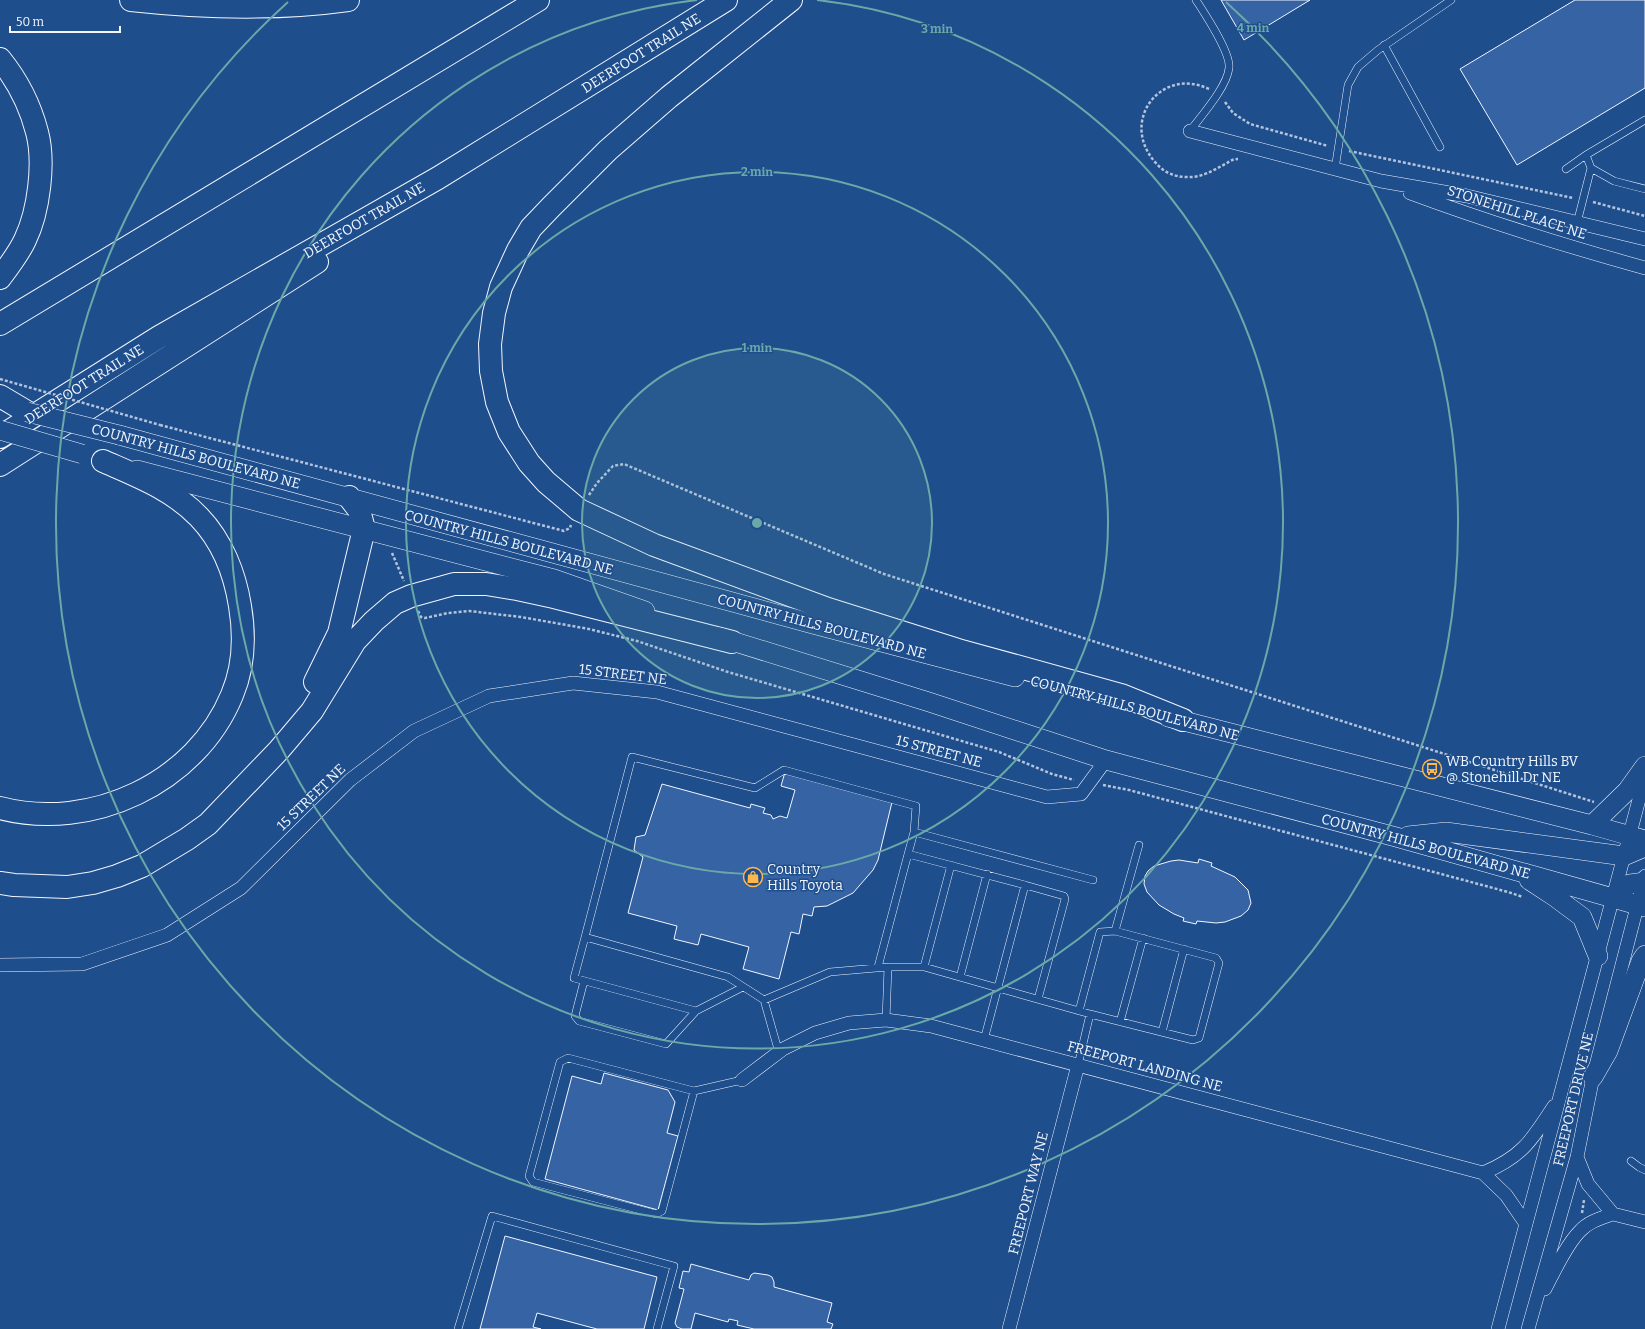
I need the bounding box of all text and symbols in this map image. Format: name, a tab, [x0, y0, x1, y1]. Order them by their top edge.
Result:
scale bar	[10, 8, 120, 34]
street label: DEERFOOT TRAIL NE	[579, 10, 704, 97]
text: 50 m	[16, 15, 45, 29]
text: 4 min	[1237, 21, 1269, 35]
text: 3 min	[921, 22, 953, 36]
text: 2 min	[741, 165, 773, 179]
street label: DEERFOOT TRAIL NE	[301, 179, 428, 262]
street label: STONEHILL PLACE NE	[1445, 182, 1589, 243]
street label: DEERFOOT TRAIL NE	[22, 341, 147, 428]
text: 1 min	[742, 341, 772, 355]
street label: COUNTRY HILLS BOULEVARD NE	[89, 420, 302, 493]
street label: COUNTRY HILLS BOULEVARD NE	[402, 506, 615, 579]
centre of rings	[750, 516, 764, 530]
street label: COUNTRY HILLS BOULEVARD NE	[715, 590, 928, 663]
street label: 15 STREET NE	[578, 661, 668, 688]
street label: COUNTRY HILLS BOULEVARD NE	[1028, 672, 1241, 745]
street label: 15 STREET NE	[894, 732, 984, 771]
place label: WB Country Hills BV @ Stonehill Dr NE	[1446, 753, 1579, 786]
bus stop icon: WB Country Hills BV @ Stonehill Dr NE	[1421, 758, 1443, 780]
street label: 15 STREET NE	[274, 760, 349, 834]
street label: COUNTRY HILLS BOULEVARD NE	[1319, 810, 1532, 883]
place label: Country Hills Toyota	[767, 861, 843, 894]
shop icon: Country Hills Toyota	[742, 866, 764, 888]
street label: FREEPORT DRIVE NE	[1550, 1030, 1597, 1168]
street label: FREEPORT LANDING NE	[1066, 1038, 1224, 1095]
street label: FREEPORT WAY NE	[1005, 1130, 1052, 1256]

